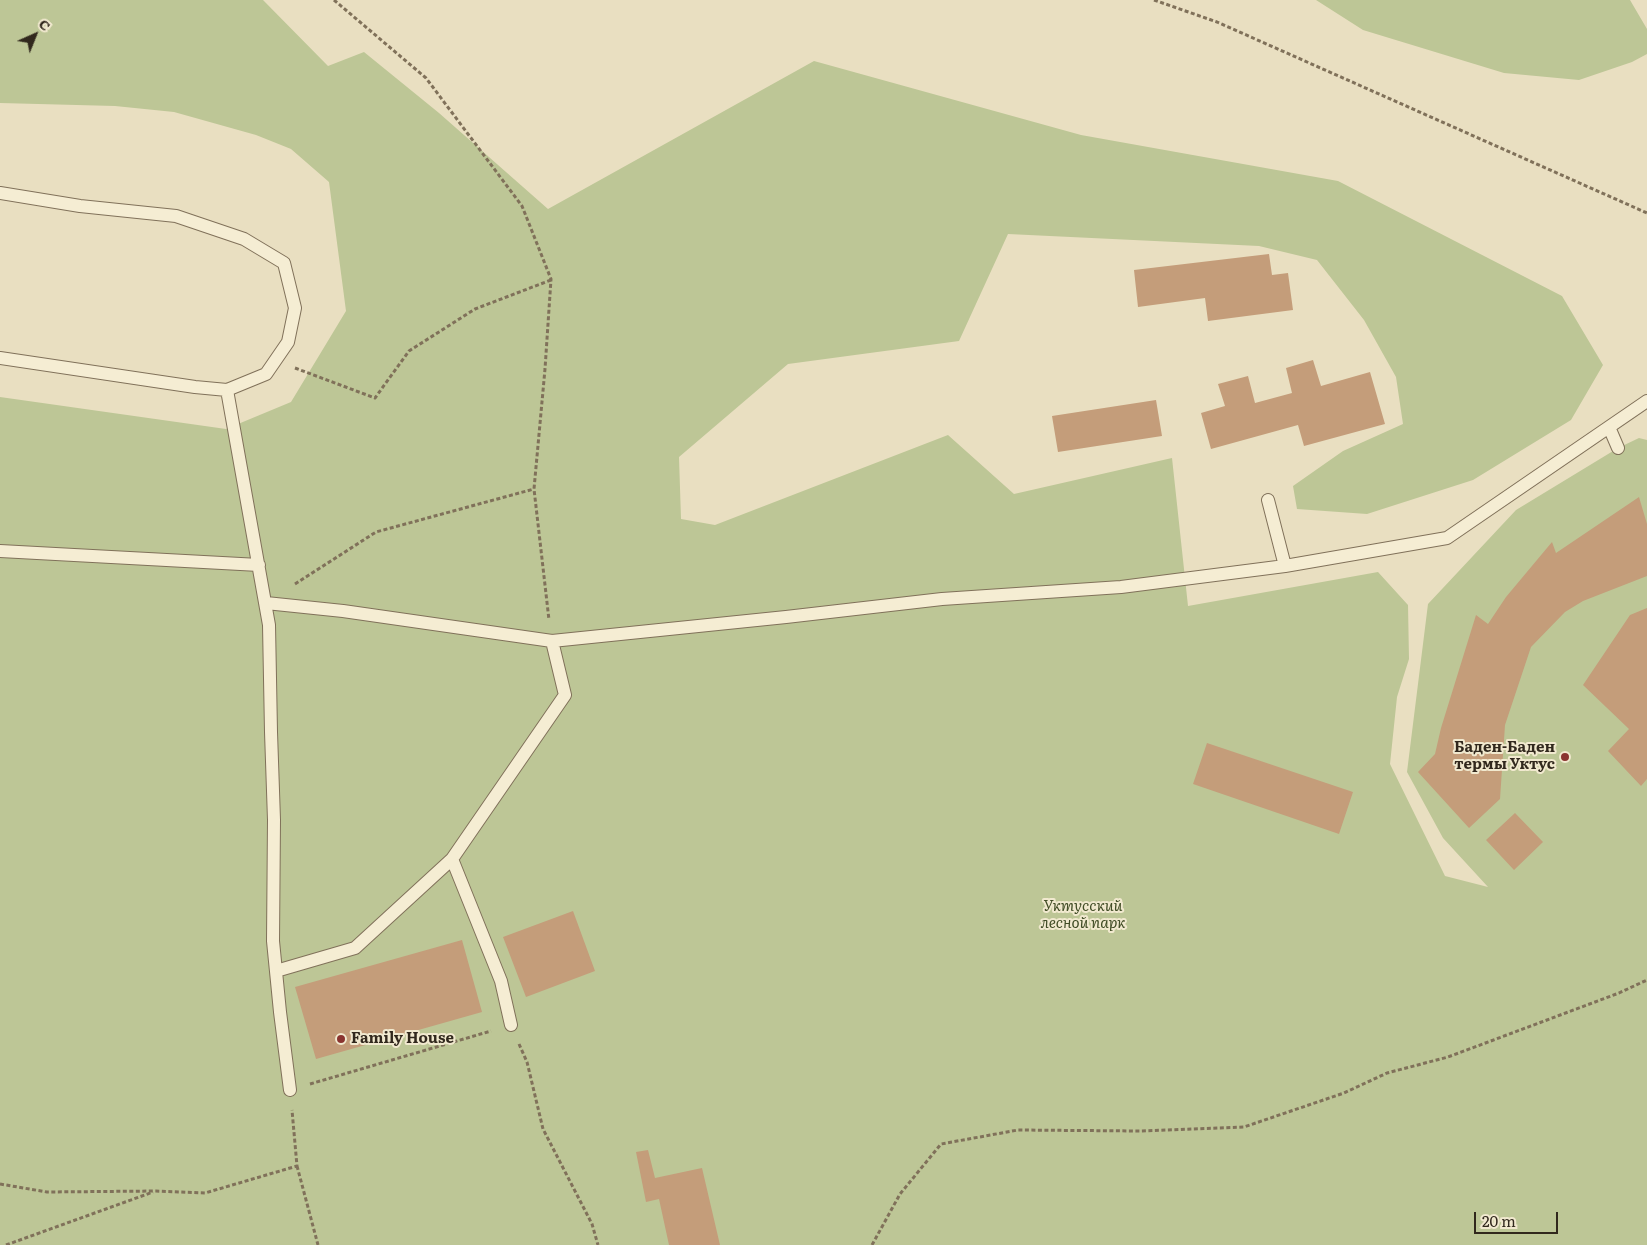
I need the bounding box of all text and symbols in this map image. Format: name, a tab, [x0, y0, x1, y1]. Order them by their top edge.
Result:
north arrow	[10, 10, 60, 60]
text: С	[35, 14, 56, 35]
place label: Баден-Баден термы Уктус	[1454, 739, 1555, 774]
marker: Баден-Баден термы Уктус	[1559, 751, 1571, 763]
park label: Уктусский лесной парк	[1041, 898, 1125, 933]
place label: Family House	[351, 1030, 454, 1048]
marker: Family House	[335, 1033, 347, 1045]
scale bar	[1477, 1202, 1561, 1234]
text: 20 m	[1482, 1209, 1516, 1232]

